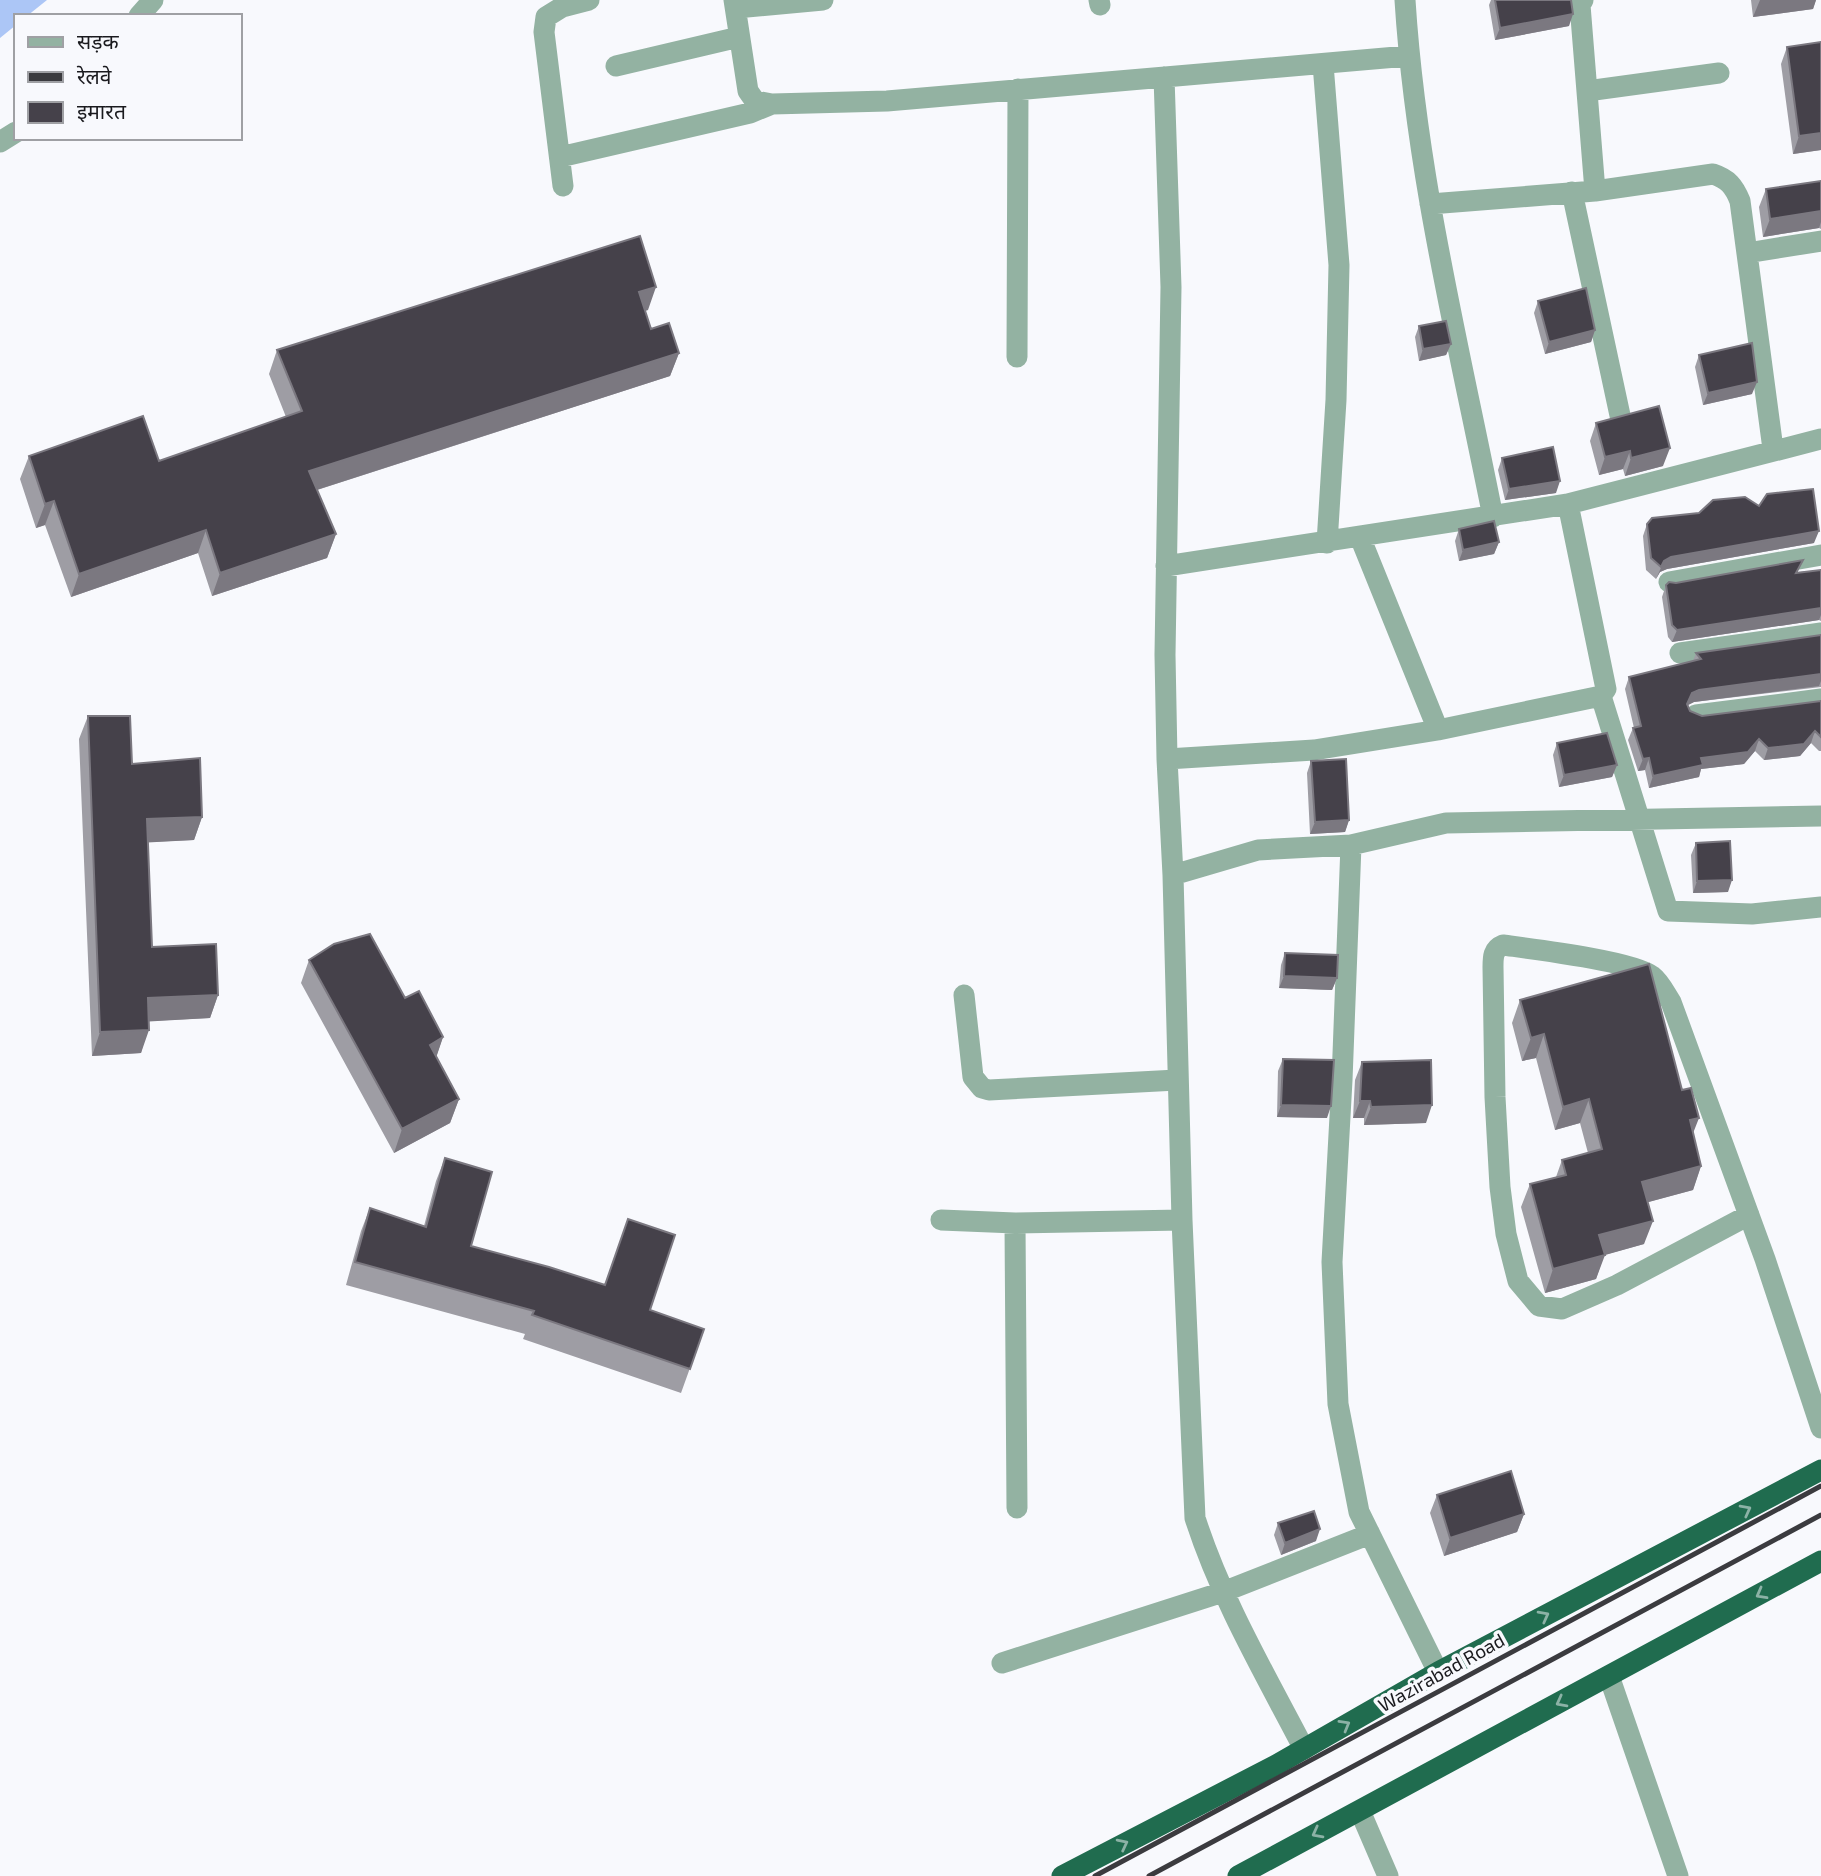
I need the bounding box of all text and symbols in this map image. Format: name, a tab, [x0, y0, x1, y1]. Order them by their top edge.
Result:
legend	[14, 14, 242, 140]
text: सड़क	[77, 28, 119, 53]
text: रेलवे	[76, 63, 112, 88]
text: इमारत	[77, 98, 127, 123]
one-way arrow	[1738, 1505, 1751, 1518]
one-way arrow	[1756, 1586, 1768, 1599]
one-way arrow	[1537, 1611, 1549, 1624]
street label: Wazirabad Road	[1374, 1628, 1508, 1716]
one-way arrow	[1556, 1694, 1568, 1707]
one-way arrow	[1337, 1720, 1350, 1733]
one-way arrow	[1312, 1825, 1325, 1838]
one-way arrow	[1116, 1839, 1128, 1853]

